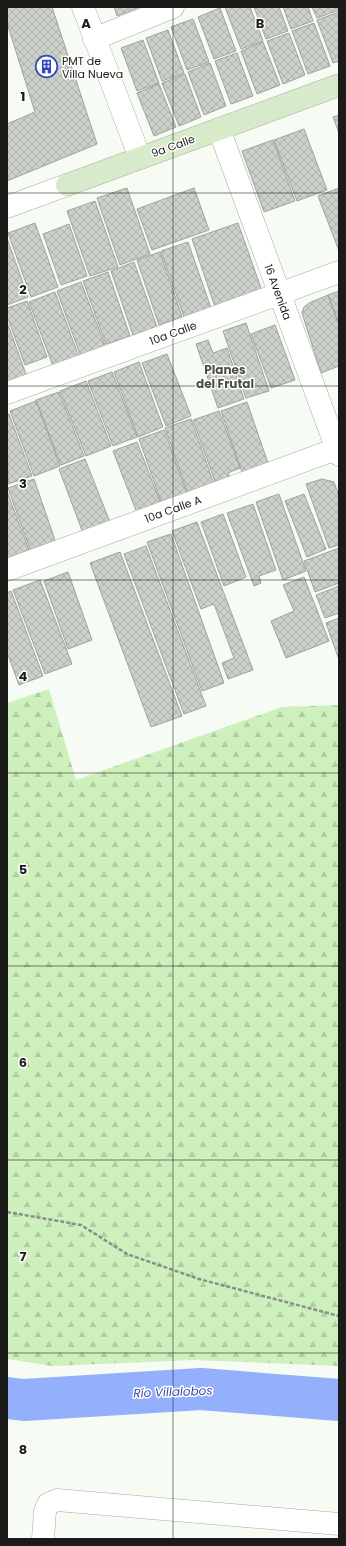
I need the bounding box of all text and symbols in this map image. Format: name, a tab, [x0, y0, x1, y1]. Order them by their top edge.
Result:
text: A	[81, 14, 91, 33]
text: B	[256, 14, 265, 33]
place label: PMT de Villa Nueva	[62, 53, 123, 82]
building icon: PMT de Villa Nueva	[33, 54, 59, 80]
text: 1	[21, 87, 25, 106]
street label: 9a Calle	[149, 131, 197, 161]
street label: 16 Avenida	[260, 262, 296, 322]
text: 2	[19, 280, 27, 299]
street label: 10a Calle	[147, 317, 199, 349]
district label: Planes del Frutal	[196, 361, 254, 392]
text: 3	[19, 474, 27, 493]
street label: 10a Calle A	[142, 491, 204, 527]
text: 4	[19, 667, 28, 686]
text: 5	[19, 860, 27, 879]
text: 6	[19, 1053, 27, 1072]
text: 7	[20, 1247, 27, 1266]
water label: Río Villalobos	[133, 1382, 213, 1401]
text: 8	[19, 1440, 27, 1459]

